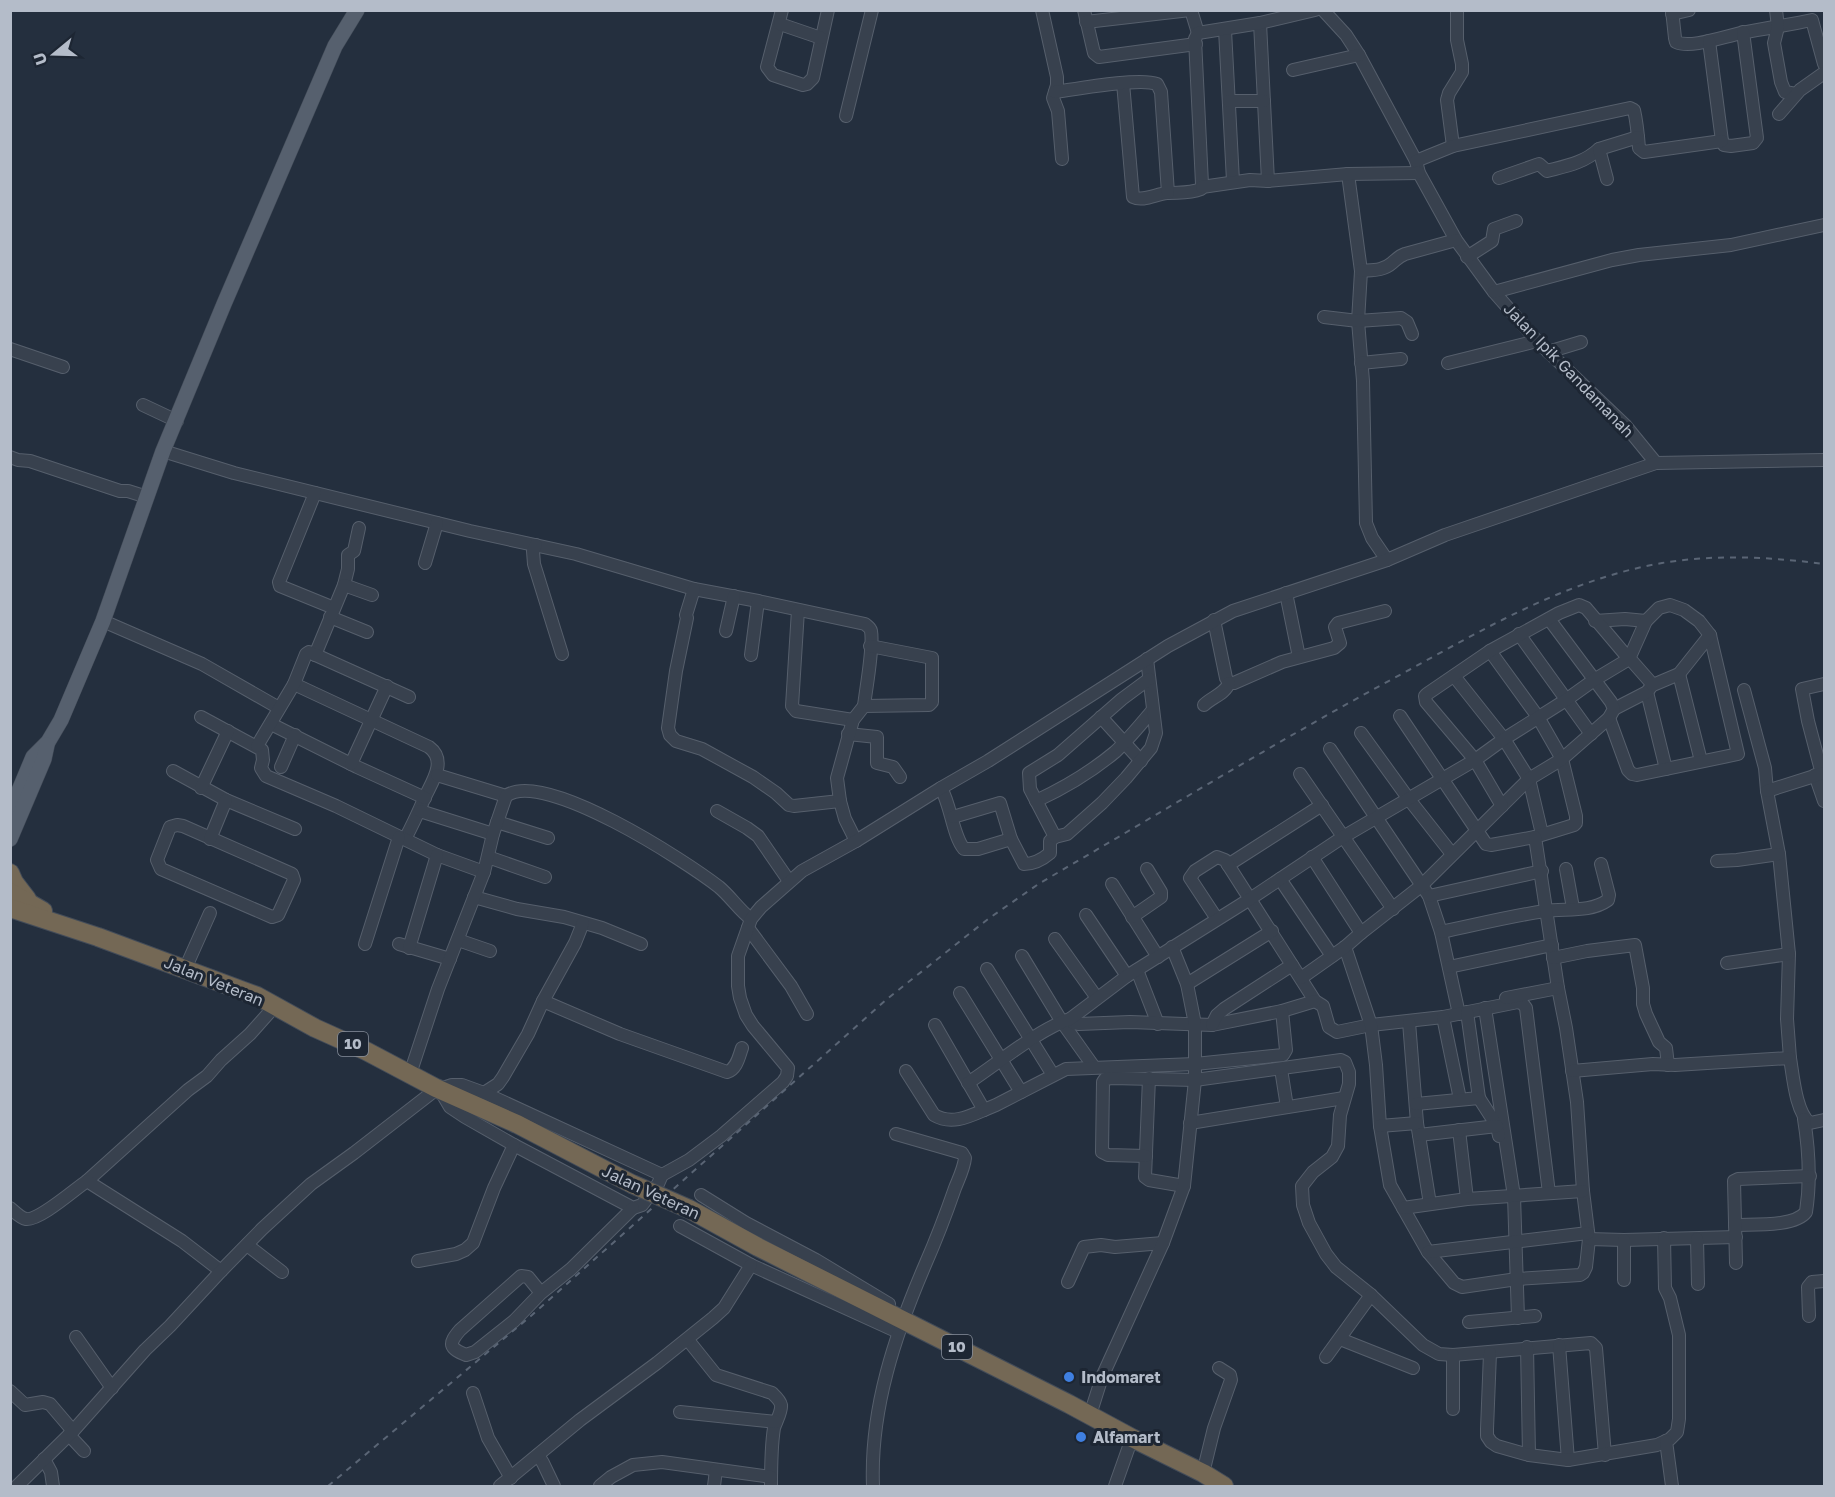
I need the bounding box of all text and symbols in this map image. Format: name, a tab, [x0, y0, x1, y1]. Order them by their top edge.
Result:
north arrow	[24, 24, 84, 84]
text: U	[28, 50, 51, 68]
street label: Jalan Ipik Gandamanah	[1500, 299, 1638, 441]
street label: Jalan Veteran	[161, 952, 267, 1010]
road number: 10	[338, 1032, 368, 1056]
street label: Jalan Veteran	[599, 1161, 703, 1223]
road number: 10	[942, 1335, 972, 1359]
place label: Indomaret	[1081, 1367, 1161, 1387]
marker: Indomaret	[1062, 1370, 1076, 1384]
place label: Alfamart	[1093, 1427, 1160, 1447]
marker: Alfamart	[1074, 1430, 1088, 1444]

